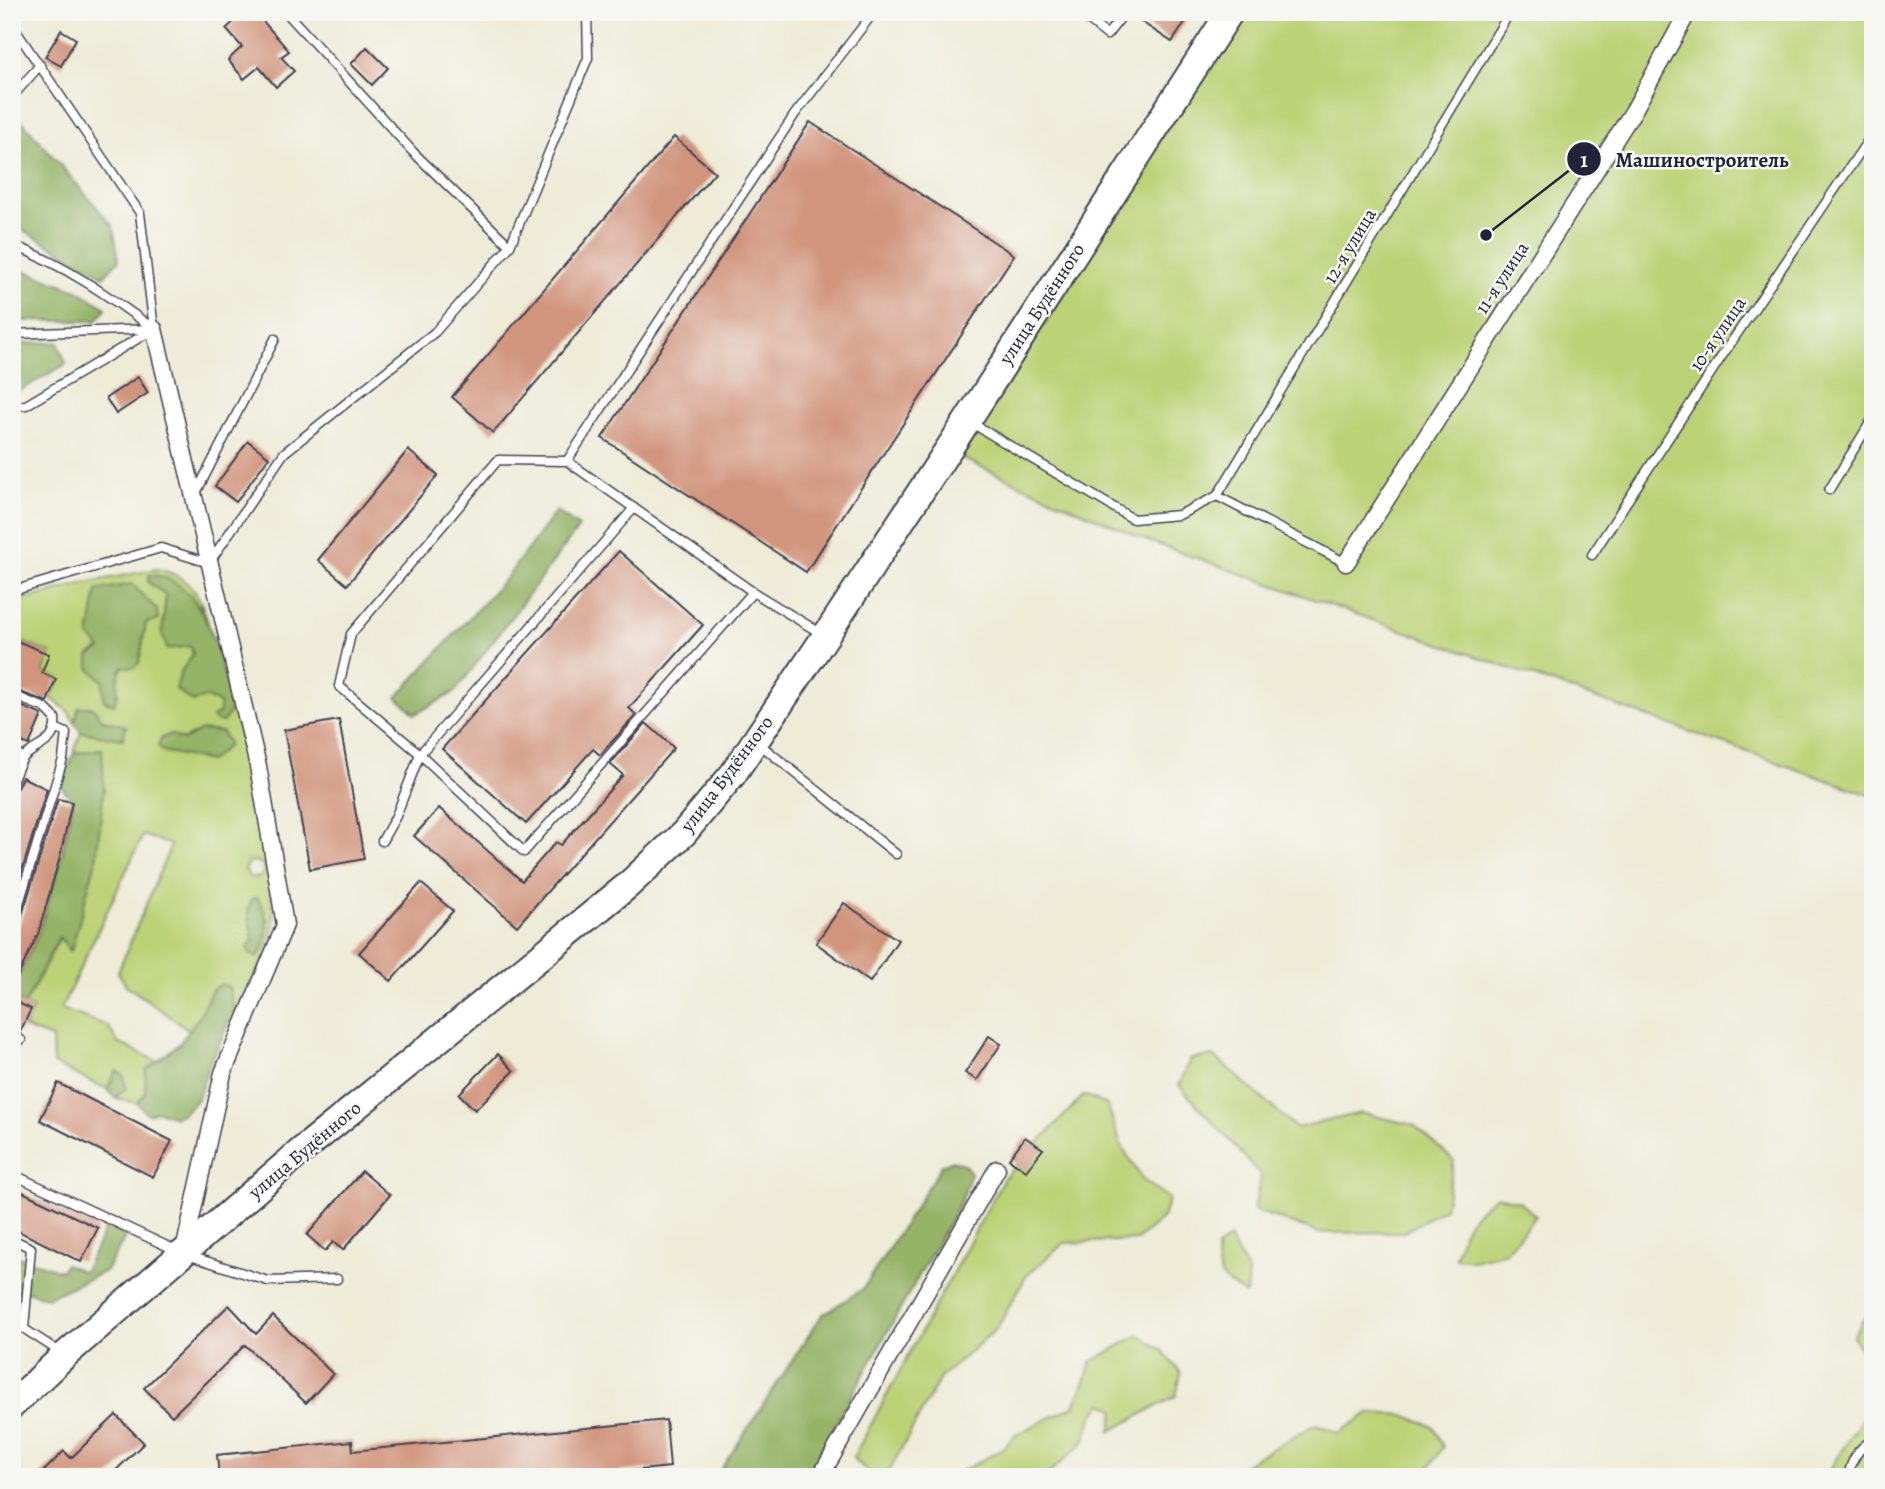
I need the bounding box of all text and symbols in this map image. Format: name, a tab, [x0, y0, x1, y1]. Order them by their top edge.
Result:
callout: Машиностроитель	[1567, 138, 1803, 180]
text: 1	[1580, 146, 1588, 174]
text: Машиностроитель	[1616, 146, 1789, 174]
street label: 12-я улица	[1317, 203, 1383, 289]
street label: 11-я улица	[1469, 237, 1535, 319]
street label: улица Будённого	[993, 238, 1091, 370]
street label: 10-я улица	[1683, 291, 1753, 376]
street label: улица Будённого	[674, 710, 779, 838]
street label: улица Будённого	[242, 1095, 367, 1205]

